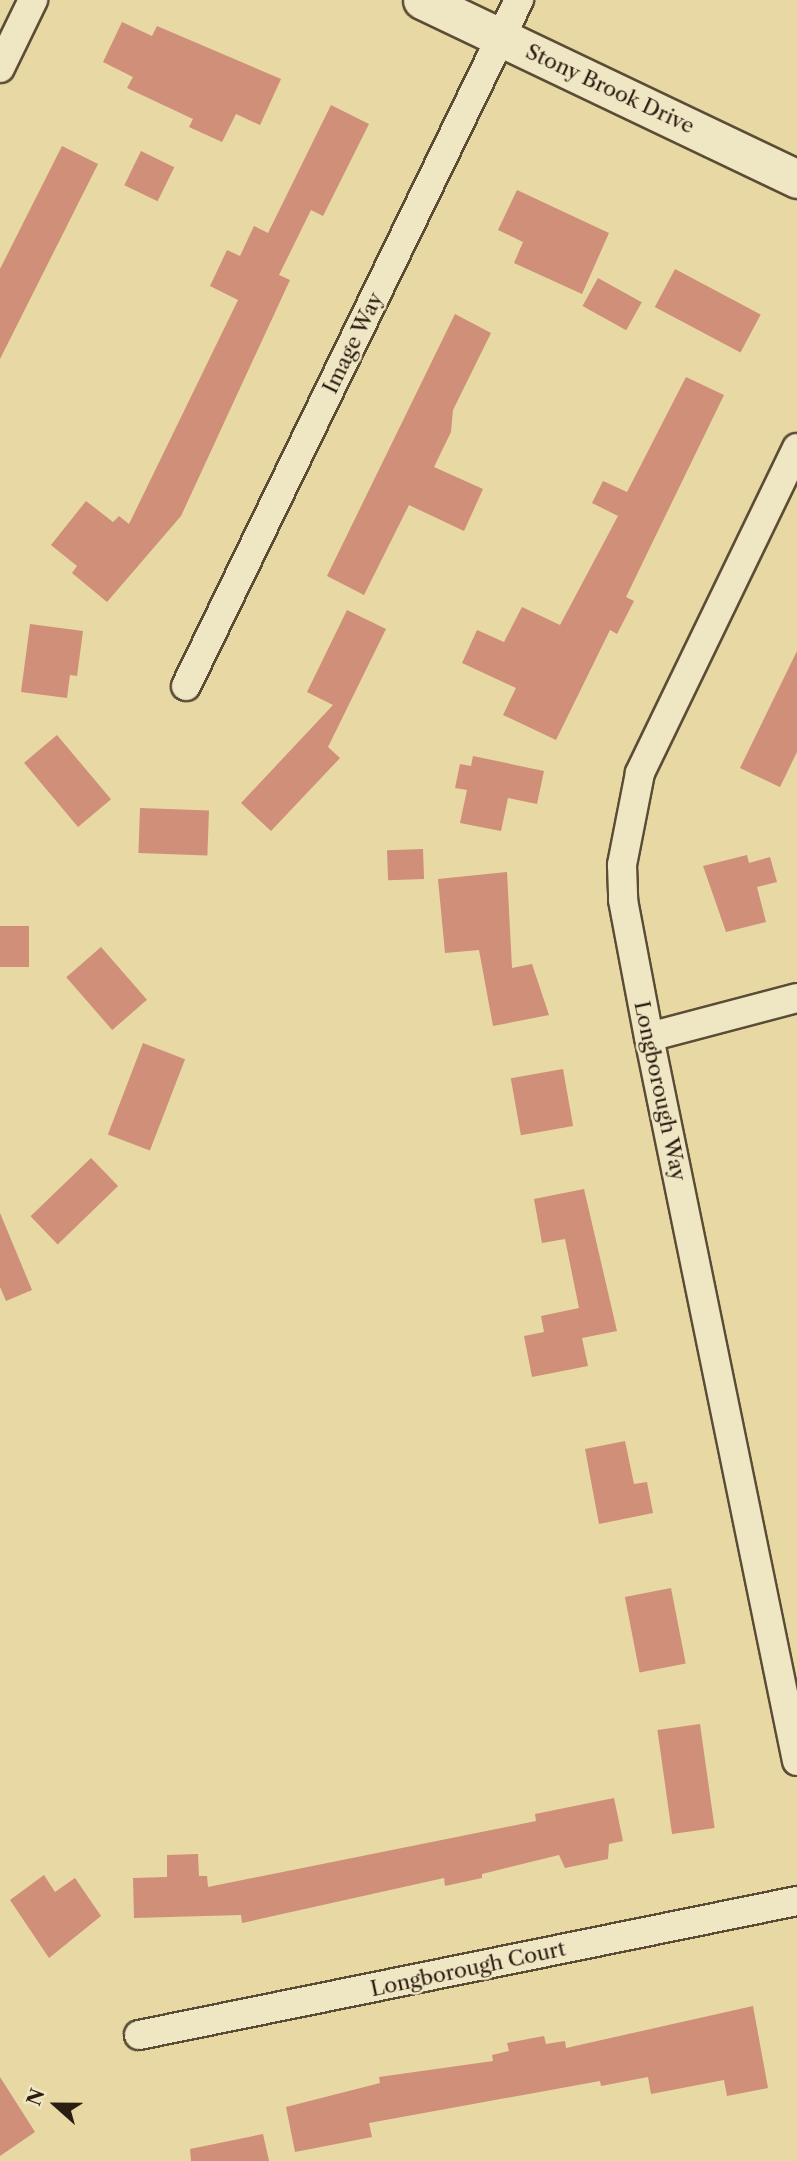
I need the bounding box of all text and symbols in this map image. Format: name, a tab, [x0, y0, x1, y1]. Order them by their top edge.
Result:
street label: Stony Brook Drive	[521, 39, 699, 139]
street label: Image Way	[318, 288, 388, 398]
street label: Longborough Way	[629, 998, 691, 1184]
street label: Longborough Court	[368, 1936, 568, 2002]
north arrow	[21, 2070, 91, 2140]
text: N	[22, 2085, 50, 2109]

